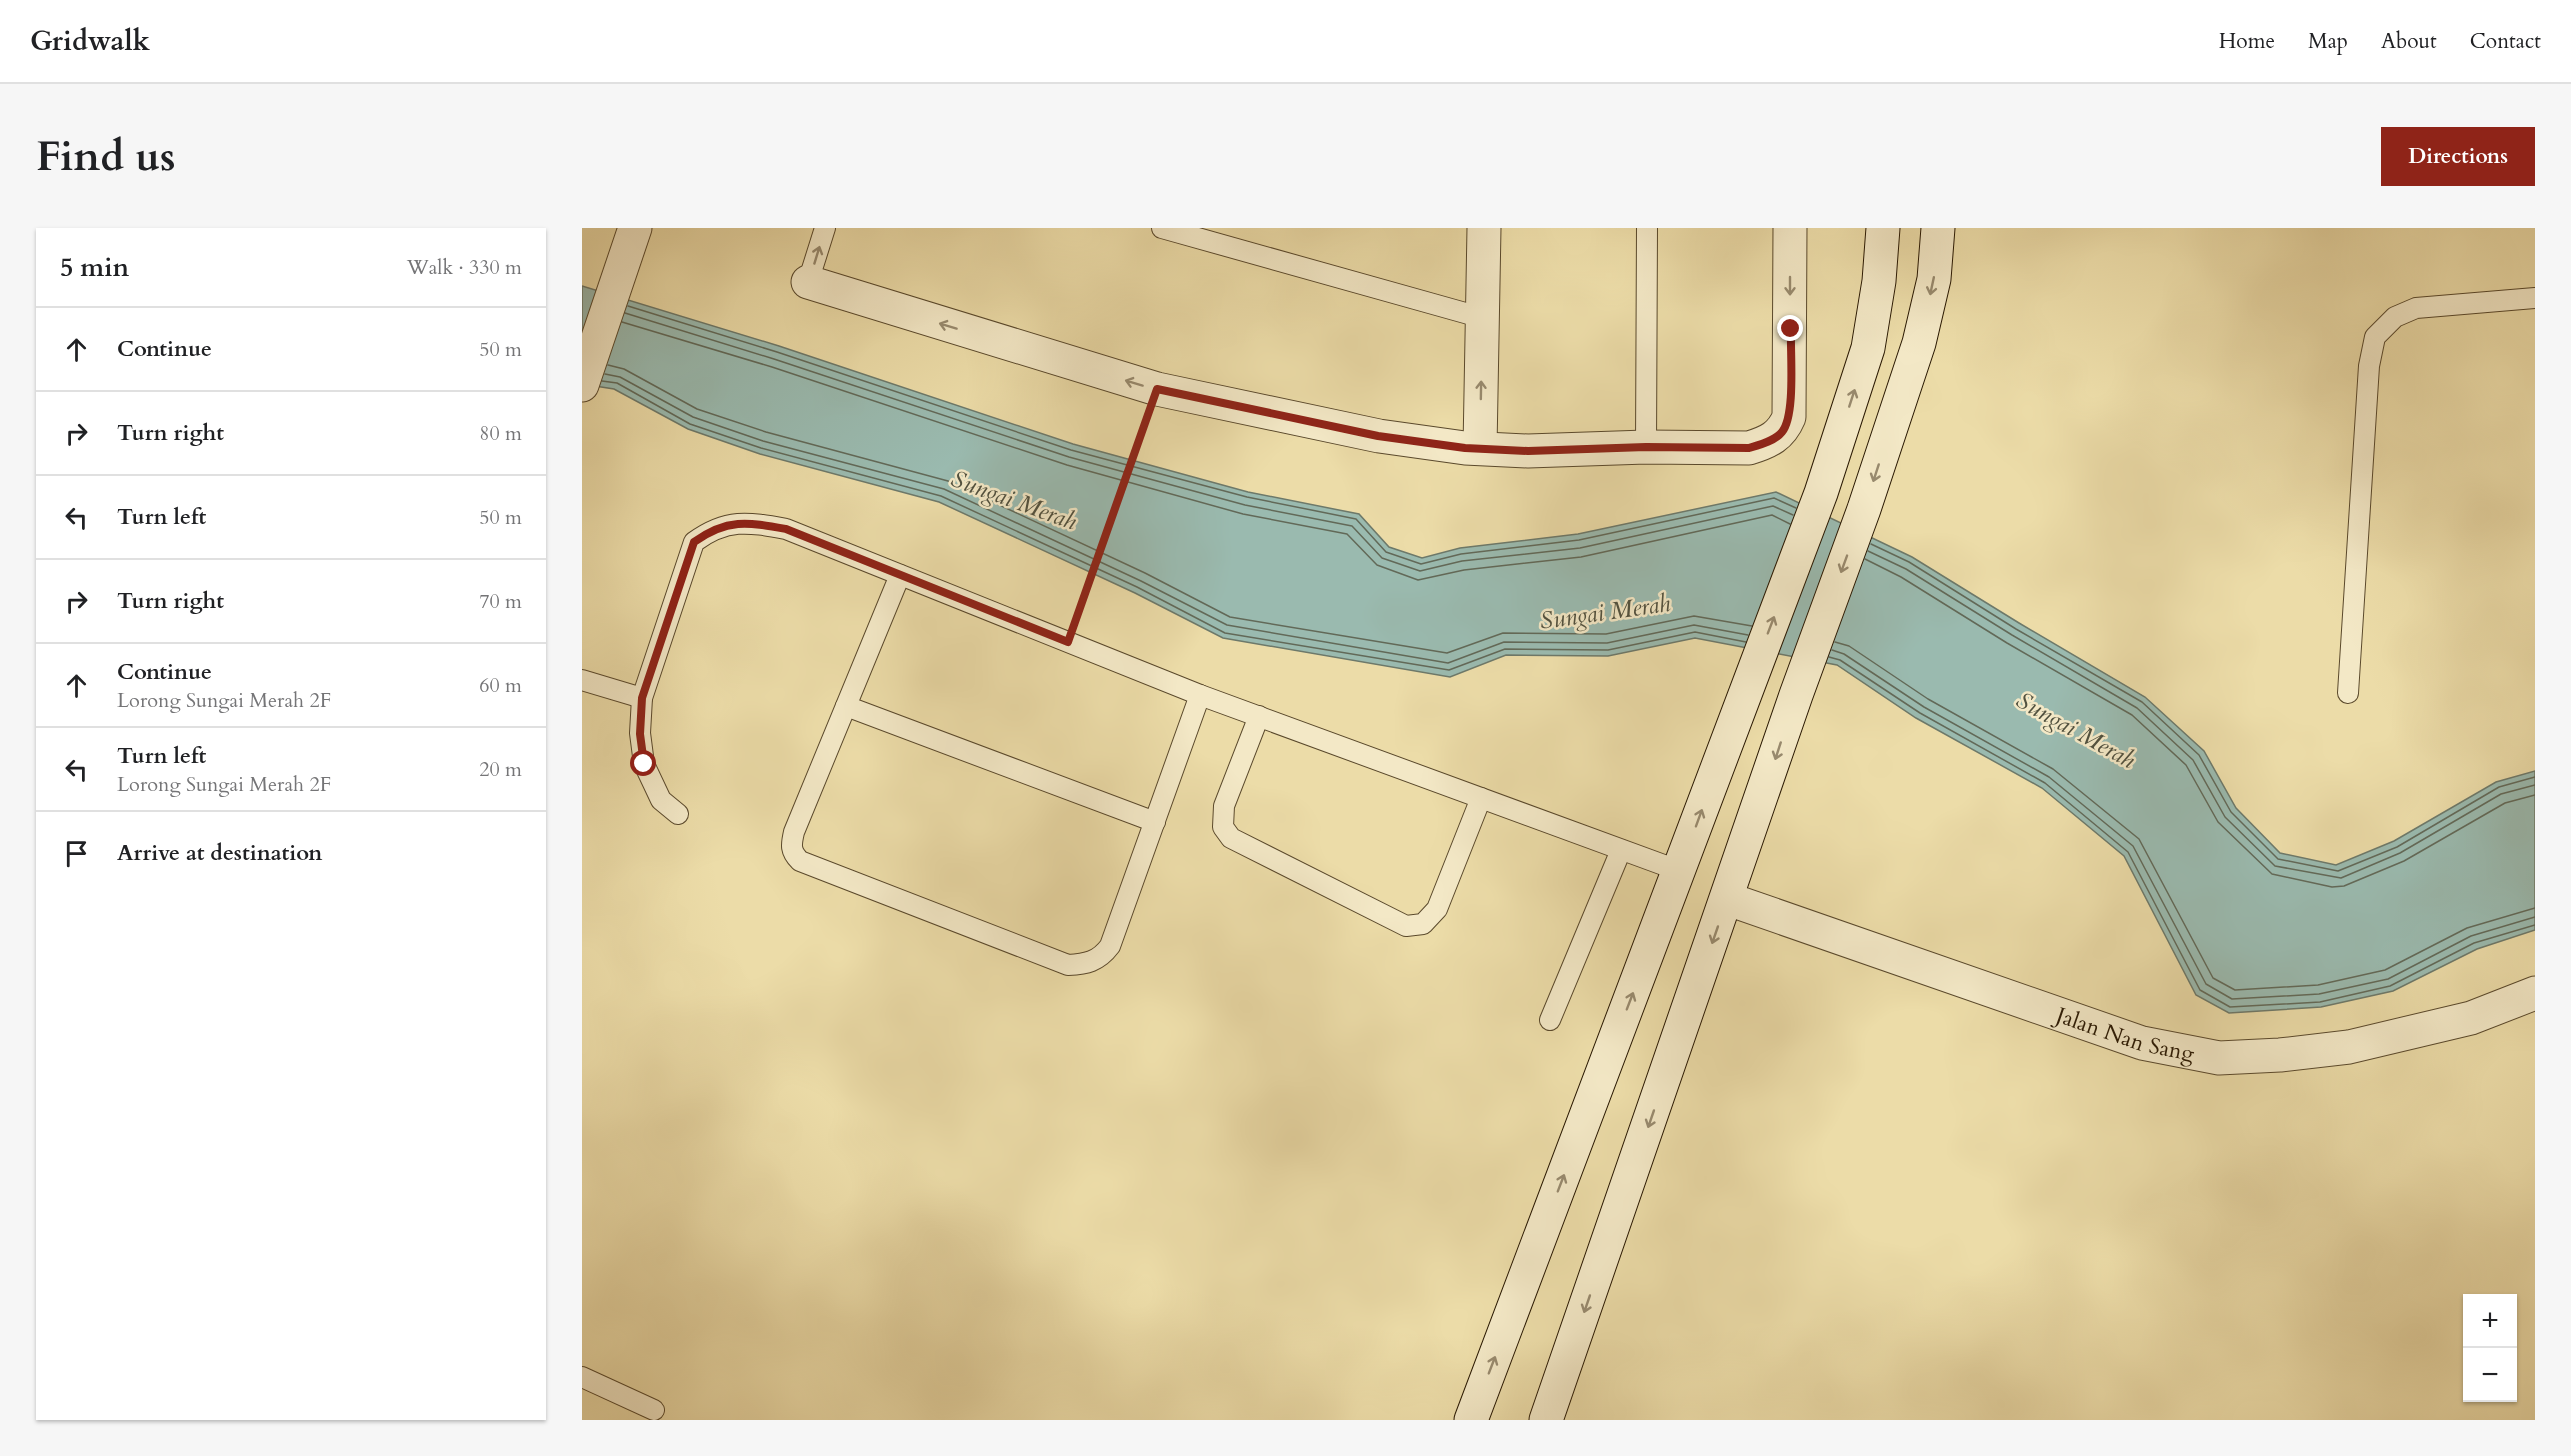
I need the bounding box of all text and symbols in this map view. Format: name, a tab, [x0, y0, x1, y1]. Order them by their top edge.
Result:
text: Gridwalk	[30, 22, 150, 60]
text: Home	[2219, 27, 2275, 56]
text: Map	[2308, 27, 2348, 56]
text: About	[2381, 27, 2437, 56]
text: Contact	[2470, 27, 2541, 56]
button: Directions	[2381, 127, 2535, 186]
text: Find us	[36, 128, 176, 185]
one-way arrow	[812, 246, 823, 265]
text: 5 min	[60, 250, 129, 285]
text: Walk · 330 m	[407, 254, 522, 281]
one-way arrow	[1784, 276, 1796, 296]
one-way arrow	[1926, 276, 1938, 295]
route end	[1777, 315, 1803, 341]
one-way arrow	[939, 320, 958, 331]
icon: ahead	[60, 333, 93, 366]
text: Continue	[117, 334, 212, 364]
text: 50 m	[479, 336, 522, 363]
one-way arrow	[1125, 376, 1144, 387]
one-way arrow	[1475, 380, 1487, 400]
one-way arrow	[1847, 389, 1858, 408]
icon: right	[60, 417, 93, 450]
text: Turn right	[117, 418, 224, 448]
text: 80 m	[479, 420, 522, 447]
water label: Sungai Merah	[946, 462, 1082, 539]
one-way arrow	[1870, 463, 1881, 482]
icon: left	[60, 501, 93, 534]
text: Turn left	[117, 502, 206, 532]
text: 50 m	[479, 504, 522, 531]
one-way arrow	[1838, 554, 1849, 573]
icon: right	[60, 585, 93, 618]
text: Turn right	[117, 586, 224, 616]
water label: Sungai Merah	[1538, 587, 1673, 638]
text: 70 m	[479, 588, 522, 615]
one-way arrow	[1766, 616, 1777, 635]
text: Continue	[117, 657, 212, 687]
icon: ahead	[60, 669, 93, 702]
text: 60 m	[479, 672, 522, 699]
water label: Sungai Merah	[2010, 684, 2142, 777]
text: Lorong Sungai Merah 2F	[117, 687, 331, 714]
text: Turn left	[117, 741, 206, 771]
one-way arrow	[1771, 741, 1782, 760]
route start	[630, 750, 656, 776]
icon: left	[60, 753, 93, 786]
text: 20 m	[479, 756, 522, 783]
text: Lorong Sungai Merah 2F	[117, 771, 331, 798]
one-way arrow	[1695, 809, 1706, 828]
icon: arrive	[60, 837, 93, 870]
text: Arrive at destination	[117, 838, 322, 868]
one-way arrow	[1709, 925, 1720, 944]
one-way arrow	[1626, 992, 1637, 1011]
street label: Jalan Nan Sang	[2049, 999, 2197, 1069]
one-way arrow	[1645, 1110, 1656, 1128]
one-way arrow	[1556, 1174, 1567, 1193]
one-way arrow	[1580, 1294, 1591, 1312]
map controls	[2463, 1294, 2517, 1402]
button: +	[2463, 1294, 2517, 1348]
button: −	[2463, 1348, 2517, 1402]
one-way arrow	[1487, 1357, 1498, 1375]

